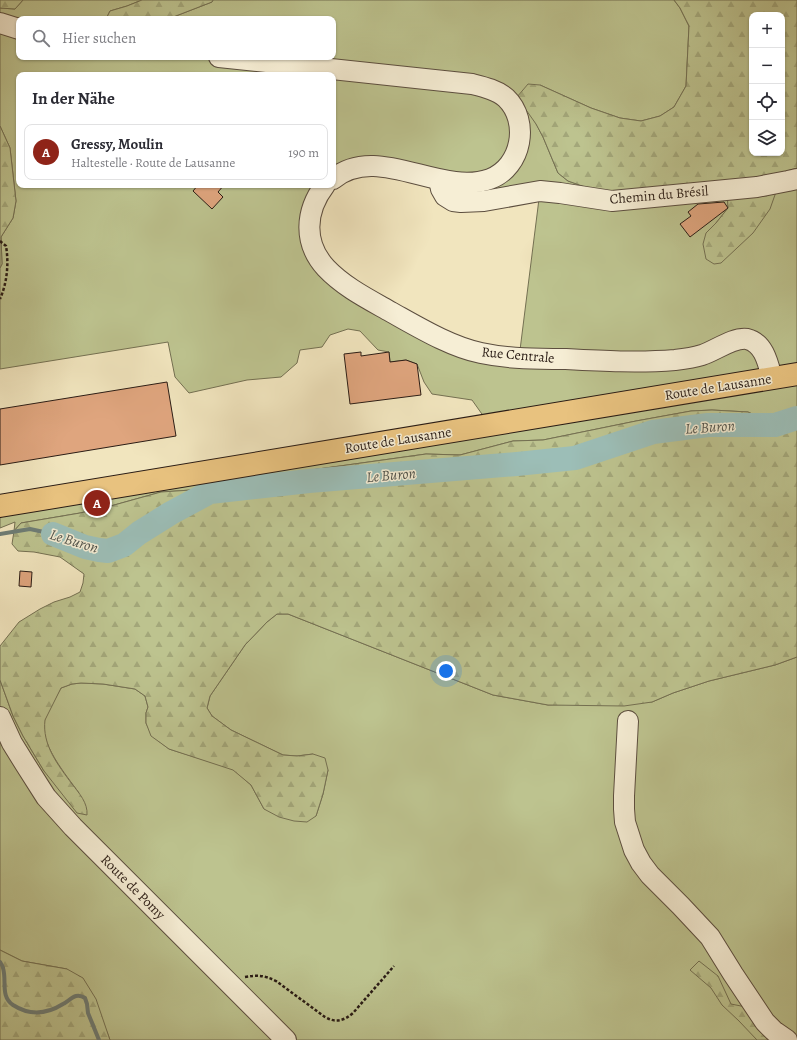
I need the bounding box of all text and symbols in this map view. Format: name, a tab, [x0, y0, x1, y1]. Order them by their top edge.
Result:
map controls	[749, 12, 785, 156]
button: +	[749, 12, 785, 48]
search box	[16, 16, 336, 60]
icon: search	[30, 27, 52, 49]
text: Hier suchen	[62, 28, 136, 48]
button: −	[749, 48, 785, 84]
button: locate	[749, 84, 785, 120]
text: In der Nähe	[32, 87, 115, 110]
button: layers	[749, 120, 785, 156]
text: Gressy, Moulin	[71, 134, 163, 154]
text: A	[42, 144, 50, 161]
text: 190 m	[288, 144, 319, 161]
text: Haltestelle · Route de Lausanne	[71, 154, 235, 171]
street label: Chemin du Brésil	[609, 181, 710, 209]
street label: Rue Centrale	[481, 342, 555, 368]
street label: Route de Lausanne	[663, 369, 773, 405]
water label: Le Buron	[685, 415, 735, 439]
street label: Route de Lausanne	[343, 422, 453, 458]
water label: Le Buron	[365, 463, 417, 487]
pin: A	[84, 488, 110, 518]
water label: Le Buron	[47, 524, 101, 558]
your location	[436, 661, 456, 681]
street label: Route de Pomy	[96, 850, 170, 924]

